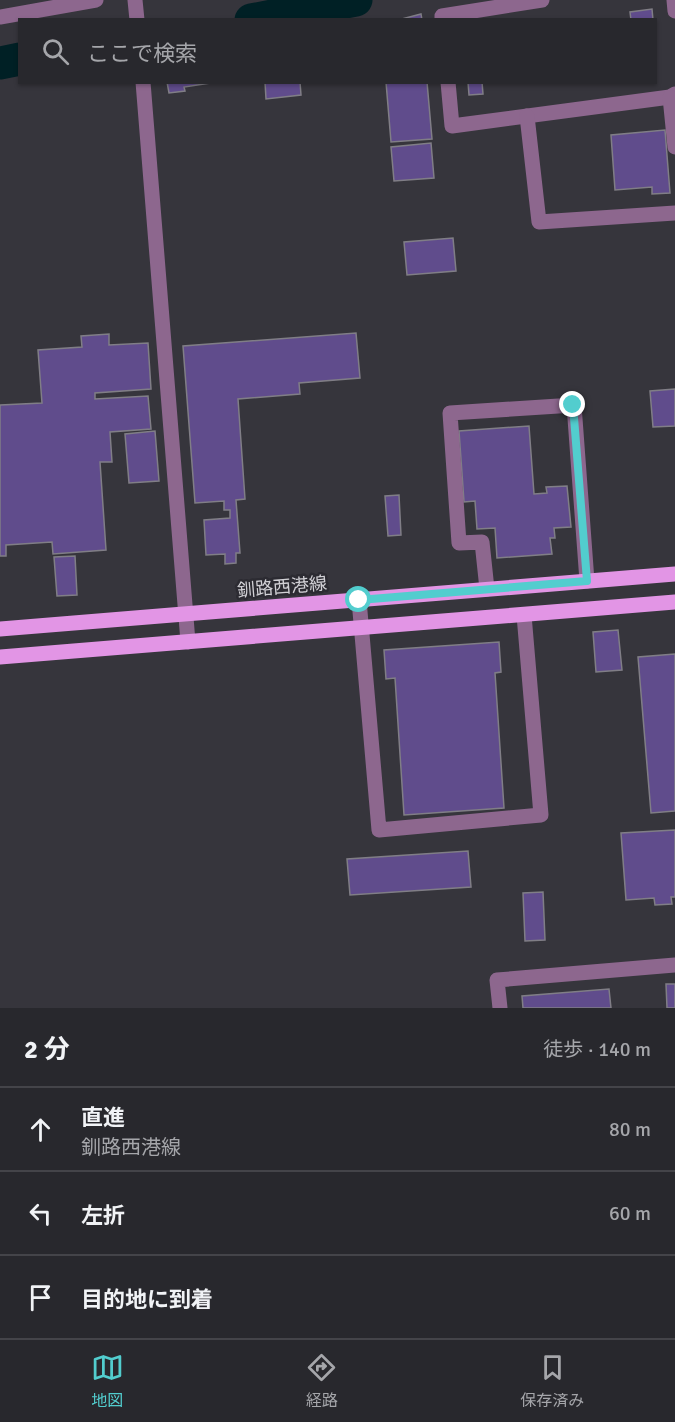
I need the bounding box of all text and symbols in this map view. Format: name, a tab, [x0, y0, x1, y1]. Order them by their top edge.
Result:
search box	[18, 18, 657, 84]
icon: search	[39, 35, 72, 68]
text: ここで検索	[87, 40, 197, 67]
route end	[559, 391, 585, 417]
street label: 釧路西港線	[236, 572, 328, 602]
route start	[345, 586, 371, 612]
text: 2 分	[24, 1034, 70, 1066]
text: 徒歩 · 140 m	[543, 1037, 651, 1062]
text: 直進	[81, 1104, 125, 1131]
icon: ahead	[24, 1113, 57, 1146]
text: 80 m	[609, 1117, 651, 1142]
text: 釧路西港線	[81, 1135, 181, 1160]
icon: left	[24, 1197, 57, 1230]
text: 60 m	[609, 1201, 651, 1226]
text: 左折	[81, 1202, 125, 1229]
icon: arrive	[24, 1281, 57, 1314]
text: 目的地に到着	[81, 1286, 213, 1313]
tab: 地図	[91, 1351, 124, 1411]
tab: 経路	[305, 1351, 338, 1411]
tab: 保存済み	[520, 1351, 584, 1411]

